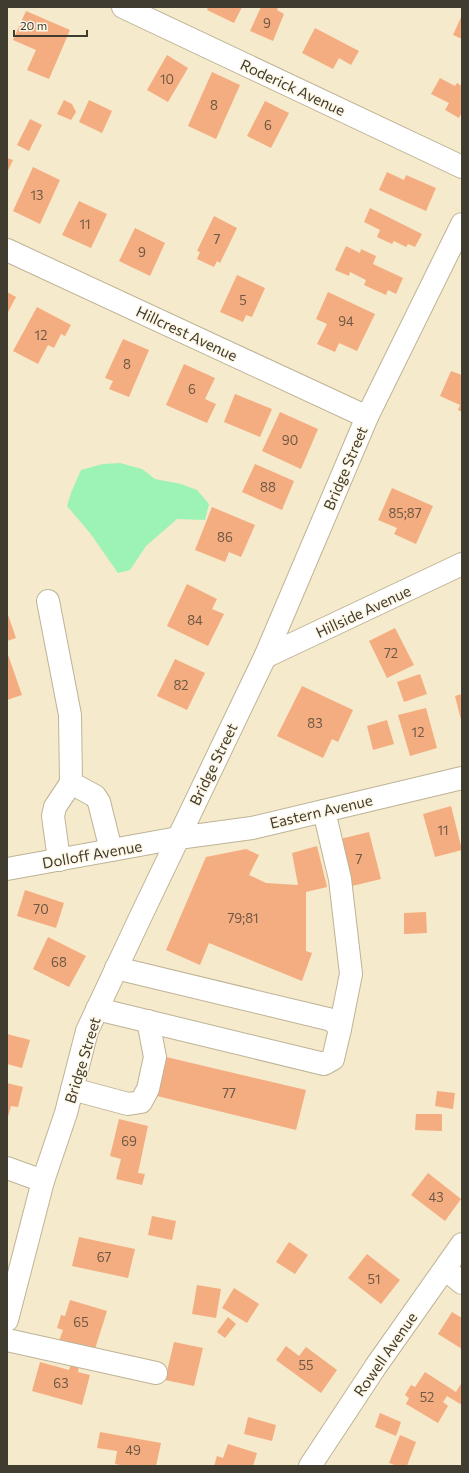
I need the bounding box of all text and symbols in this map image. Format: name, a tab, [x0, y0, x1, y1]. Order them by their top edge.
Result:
scale bar	[14, 12, 87, 38]
house number: 9	[263, 15, 271, 31]
text: 20 m	[20, 18, 47, 32]
street label: Roderick Avenue	[238, 55, 348, 119]
house number: 10	[160, 71, 174, 87]
house number: 8	[210, 97, 218, 113]
house number: 6	[264, 117, 272, 133]
house number: 13	[31, 187, 43, 203]
house number: 11	[79, 216, 91, 232]
house number: 7	[214, 231, 221, 247]
house number: 9	[138, 244, 146, 260]
house number: 5	[239, 292, 247, 308]
street label: Hillcrest Avenue	[134, 302, 241, 364]
house number: 94	[338, 313, 354, 329]
house number: 12	[35, 327, 47, 343]
house number: 8	[123, 356, 131, 372]
house number: 6	[188, 381, 196, 397]
street label: Bridge Street	[319, 423, 371, 513]
house number: 90	[282, 432, 298, 448]
house number: 88	[260, 479, 276, 495]
house number: 85;87	[388, 505, 422, 521]
house number: 86	[217, 529, 233, 545]
street label: Hillside Avenue	[313, 581, 413, 641]
house number: 84	[187, 612, 203, 628]
house number: 72	[384, 645, 398, 661]
house number: 82	[173, 677, 189, 693]
house number: 83	[307, 715, 323, 731]
street label: Bridge Street	[185, 720, 241, 808]
house number: 12	[412, 724, 424, 740]
street label: Eastern Avenue	[268, 790, 374, 832]
house number: 11	[437, 822, 449, 838]
street label: Dolloff Avenue	[41, 836, 143, 872]
house number: 7	[356, 851, 363, 867]
house number: 70	[33, 901, 49, 917]
house number: 79;81	[227, 910, 259, 926]
house number: 68	[51, 954, 67, 970]
street label: Bridge Street	[60, 1015, 104, 1105]
house number: 77	[222, 1085, 236, 1101]
house number: 69	[121, 1133, 137, 1149]
house number: 43	[428, 1189, 444, 1205]
house number: 67	[97, 1249, 111, 1265]
house number: 51	[367, 1271, 381, 1287]
street label: Rowell Avenue	[349, 1308, 421, 1399]
house number: 65	[73, 1314, 89, 1330]
house number: 55	[299, 1357, 313, 1373]
house number: 63	[53, 1375, 69, 1391]
house number: 52	[420, 1389, 434, 1405]
house number: 49	[125, 1442, 141, 1458]

